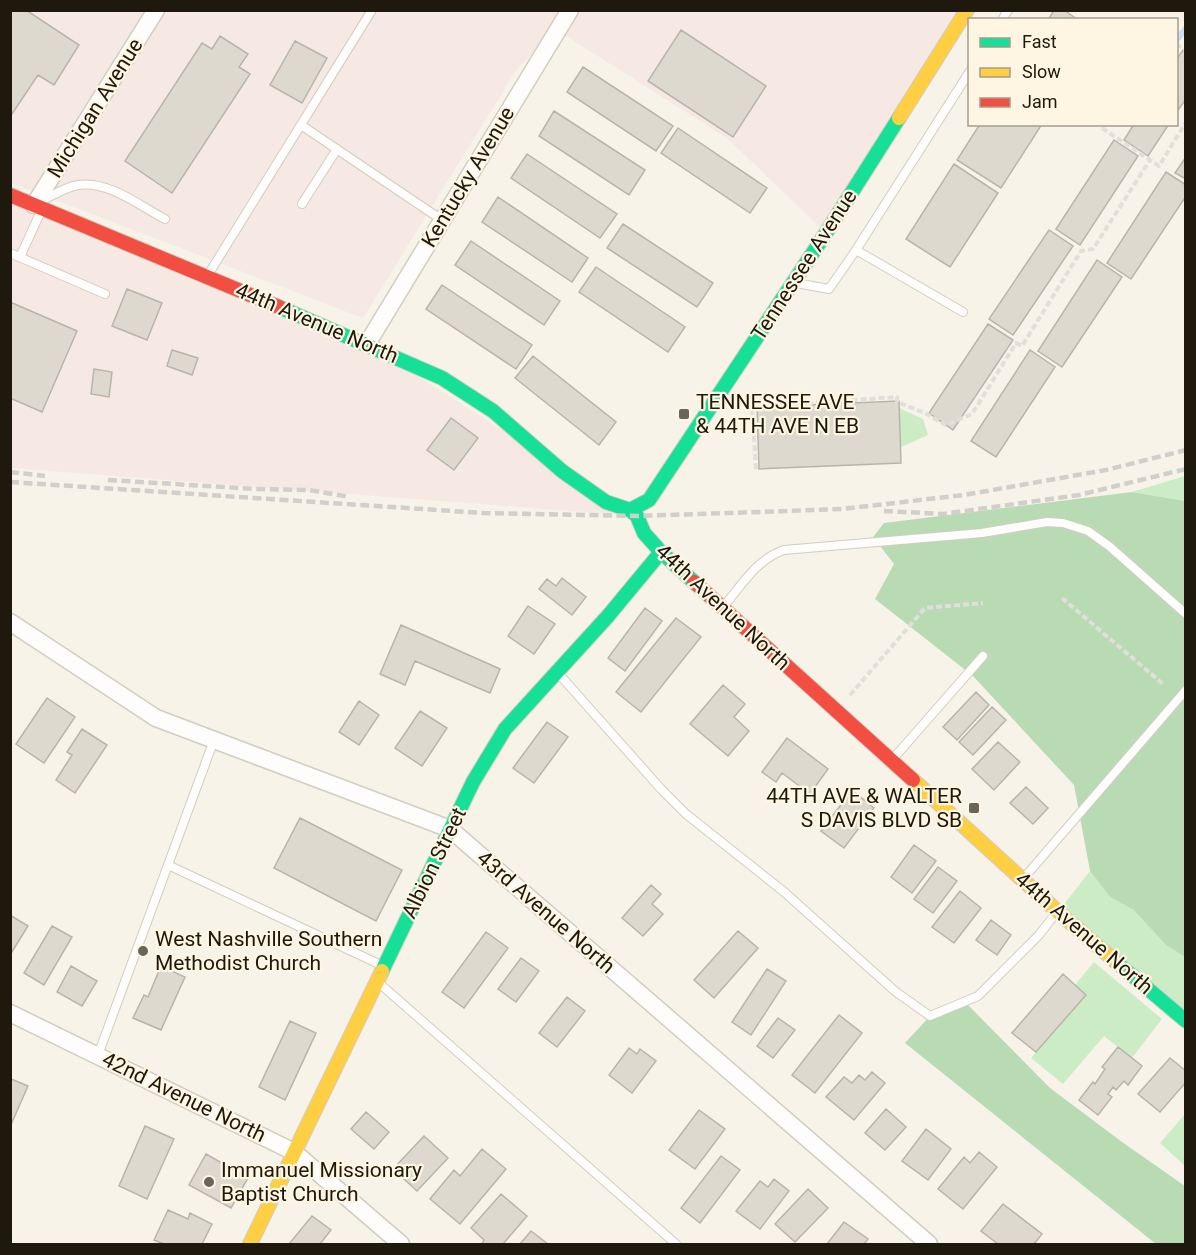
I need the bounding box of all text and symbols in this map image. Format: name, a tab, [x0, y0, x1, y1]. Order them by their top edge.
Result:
legend	[968, 18, 1178, 126]
text: Fast	[1022, 31, 1057, 52]
street label: Michigan Avenue	[42, 34, 148, 182]
text: Slow	[1022, 61, 1061, 82]
text: Jam	[1022, 91, 1058, 112]
street label: Kentucky Avenue	[417, 102, 519, 252]
street label: Tennessee Avenue	[746, 185, 862, 345]
street label: 44th Avenue North	[232, 278, 402, 368]
place label: TENNESSEE AVE & 44TH AVE N EB	[696, 390, 859, 438]
marker: TENNESSEE AVE & 44TH AVE N EB	[677, 407, 691, 421]
street label: 44th Avenue North	[651, 539, 795, 675]
place label: 44TH AVE & WALTER S DAVIS BLVD SB	[766, 784, 962, 832]
marker: 44TH AVE & WALTER S DAVIS BLVD SB	[967, 801, 981, 815]
street label: Albion Street	[397, 804, 471, 922]
street label: 43rd Avenue North	[472, 846, 620, 978]
street label: 44th Avenue North	[1010, 867, 1158, 999]
place label: West Nashville Southern Methodist Church	[155, 927, 382, 975]
marker: West Nashville Southern Methodist Church	[136, 944, 150, 958]
street label: 42nd Avenue North	[98, 1047, 270, 1147]
place label: Immanuel Missionary Baptist Church	[221, 1158, 422, 1206]
marker: Immanuel Missionary Baptist Church	[202, 1175, 216, 1189]

